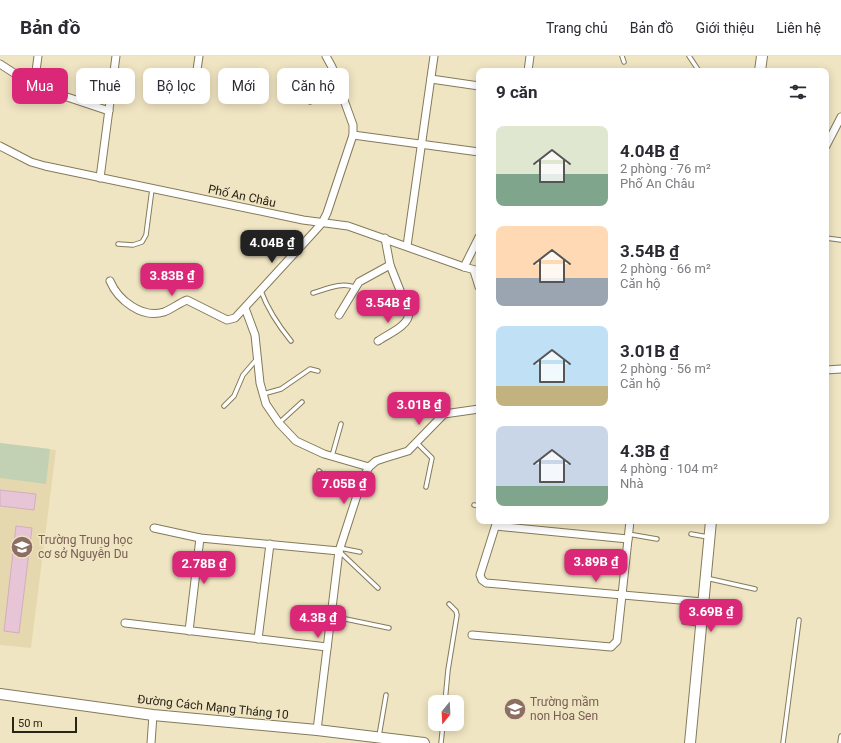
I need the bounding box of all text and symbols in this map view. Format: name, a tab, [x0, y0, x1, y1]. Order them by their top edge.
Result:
text: Bản đồ	[20, 16, 80, 39]
text: Trang chủ	[546, 20, 608, 36]
text: Bản đồ	[630, 20, 674, 36]
text: Giới thiệu	[696, 20, 754, 36]
text: Liên hệ	[776, 20, 821, 36]
chip: Mua	[12, 68, 68, 104]
chip: Thuê	[76, 68, 135, 104]
chip: Bộ lọc	[143, 68, 210, 104]
chip: Mới	[218, 68, 269, 104]
chip: Căn hộ	[277, 68, 349, 104]
icon: filters	[787, 81, 809, 103]
text: 9 căn	[496, 82, 537, 102]
text: 4.04B ₫	[620, 141, 679, 161]
icon: home	[528, 142, 576, 190]
text: 2 phòng · 76 m²	[620, 161, 711, 176]
text: Phố An Châu	[620, 176, 695, 191]
street label: Phố An Châu	[207, 182, 277, 210]
pin: 4.04B ₫	[235, 230, 309, 264]
text: 4.04B ₫	[249, 235, 295, 250]
text: 3.54B ₫	[620, 241, 679, 261]
icon: home	[528, 242, 576, 290]
text: 2 phòng · 66 m²	[620, 261, 711, 276]
pin: 3.83B ₫	[135, 263, 209, 297]
text: 3.83B ₫	[149, 268, 195, 283]
text: Căn hộ	[620, 276, 661, 291]
pin: 3.54B ₫	[351, 290, 425, 324]
text: 3.54B ₫	[365, 295, 411, 310]
text: 3.01B ₫	[620, 341, 679, 361]
icon: home	[528, 342, 576, 390]
text: 2 phòng · 56 m²	[620, 361, 711, 376]
text: Căn hộ	[620, 376, 661, 391]
pin: 3.01B ₫	[382, 392, 456, 426]
text: 3.01B ₫	[396, 397, 442, 412]
text: 4.3B ₫	[620, 441, 669, 461]
icon: home	[528, 442, 576, 490]
text: 4 phòng · 104 m²	[620, 461, 718, 476]
pin: 7.05B ₫	[307, 471, 381, 505]
text: 7.05B ₫	[321, 476, 367, 491]
text: Nhà	[620, 476, 644, 491]
place label: Trường Trung học cơ sở Nguyễn Du	[38, 533, 133, 561]
school or university icon: Trường Trung học cơ sở Nguyễn Du	[9, 534, 35, 560]
pin: 3.89B ₫	[559, 549, 633, 583]
pin: 2.78B ₫	[167, 551, 241, 585]
text: 3.89B ₫	[573, 554, 619, 569]
text: 2.78B ₫	[181, 556, 227, 571]
pin: 3.69B ₫	[674, 599, 748, 633]
text: 3.69B ₫	[688, 604, 734, 619]
pin: 4.3B ₫	[285, 605, 351, 639]
text: 4.3B ₫	[299, 610, 337, 625]
street label: Đường Cách Mạng Tháng 10	[137, 692, 290, 722]
north arrow	[428, 695, 464, 731]
map controls	[428, 695, 464, 731]
place label: Trường mầm non Hoa Sen	[530, 695, 599, 723]
school or university icon: Trường mầm non Hoa Sen	[502, 696, 528, 722]
scale bar	[12, 715, 77, 734]
text: 50 m	[18, 717, 43, 730]

